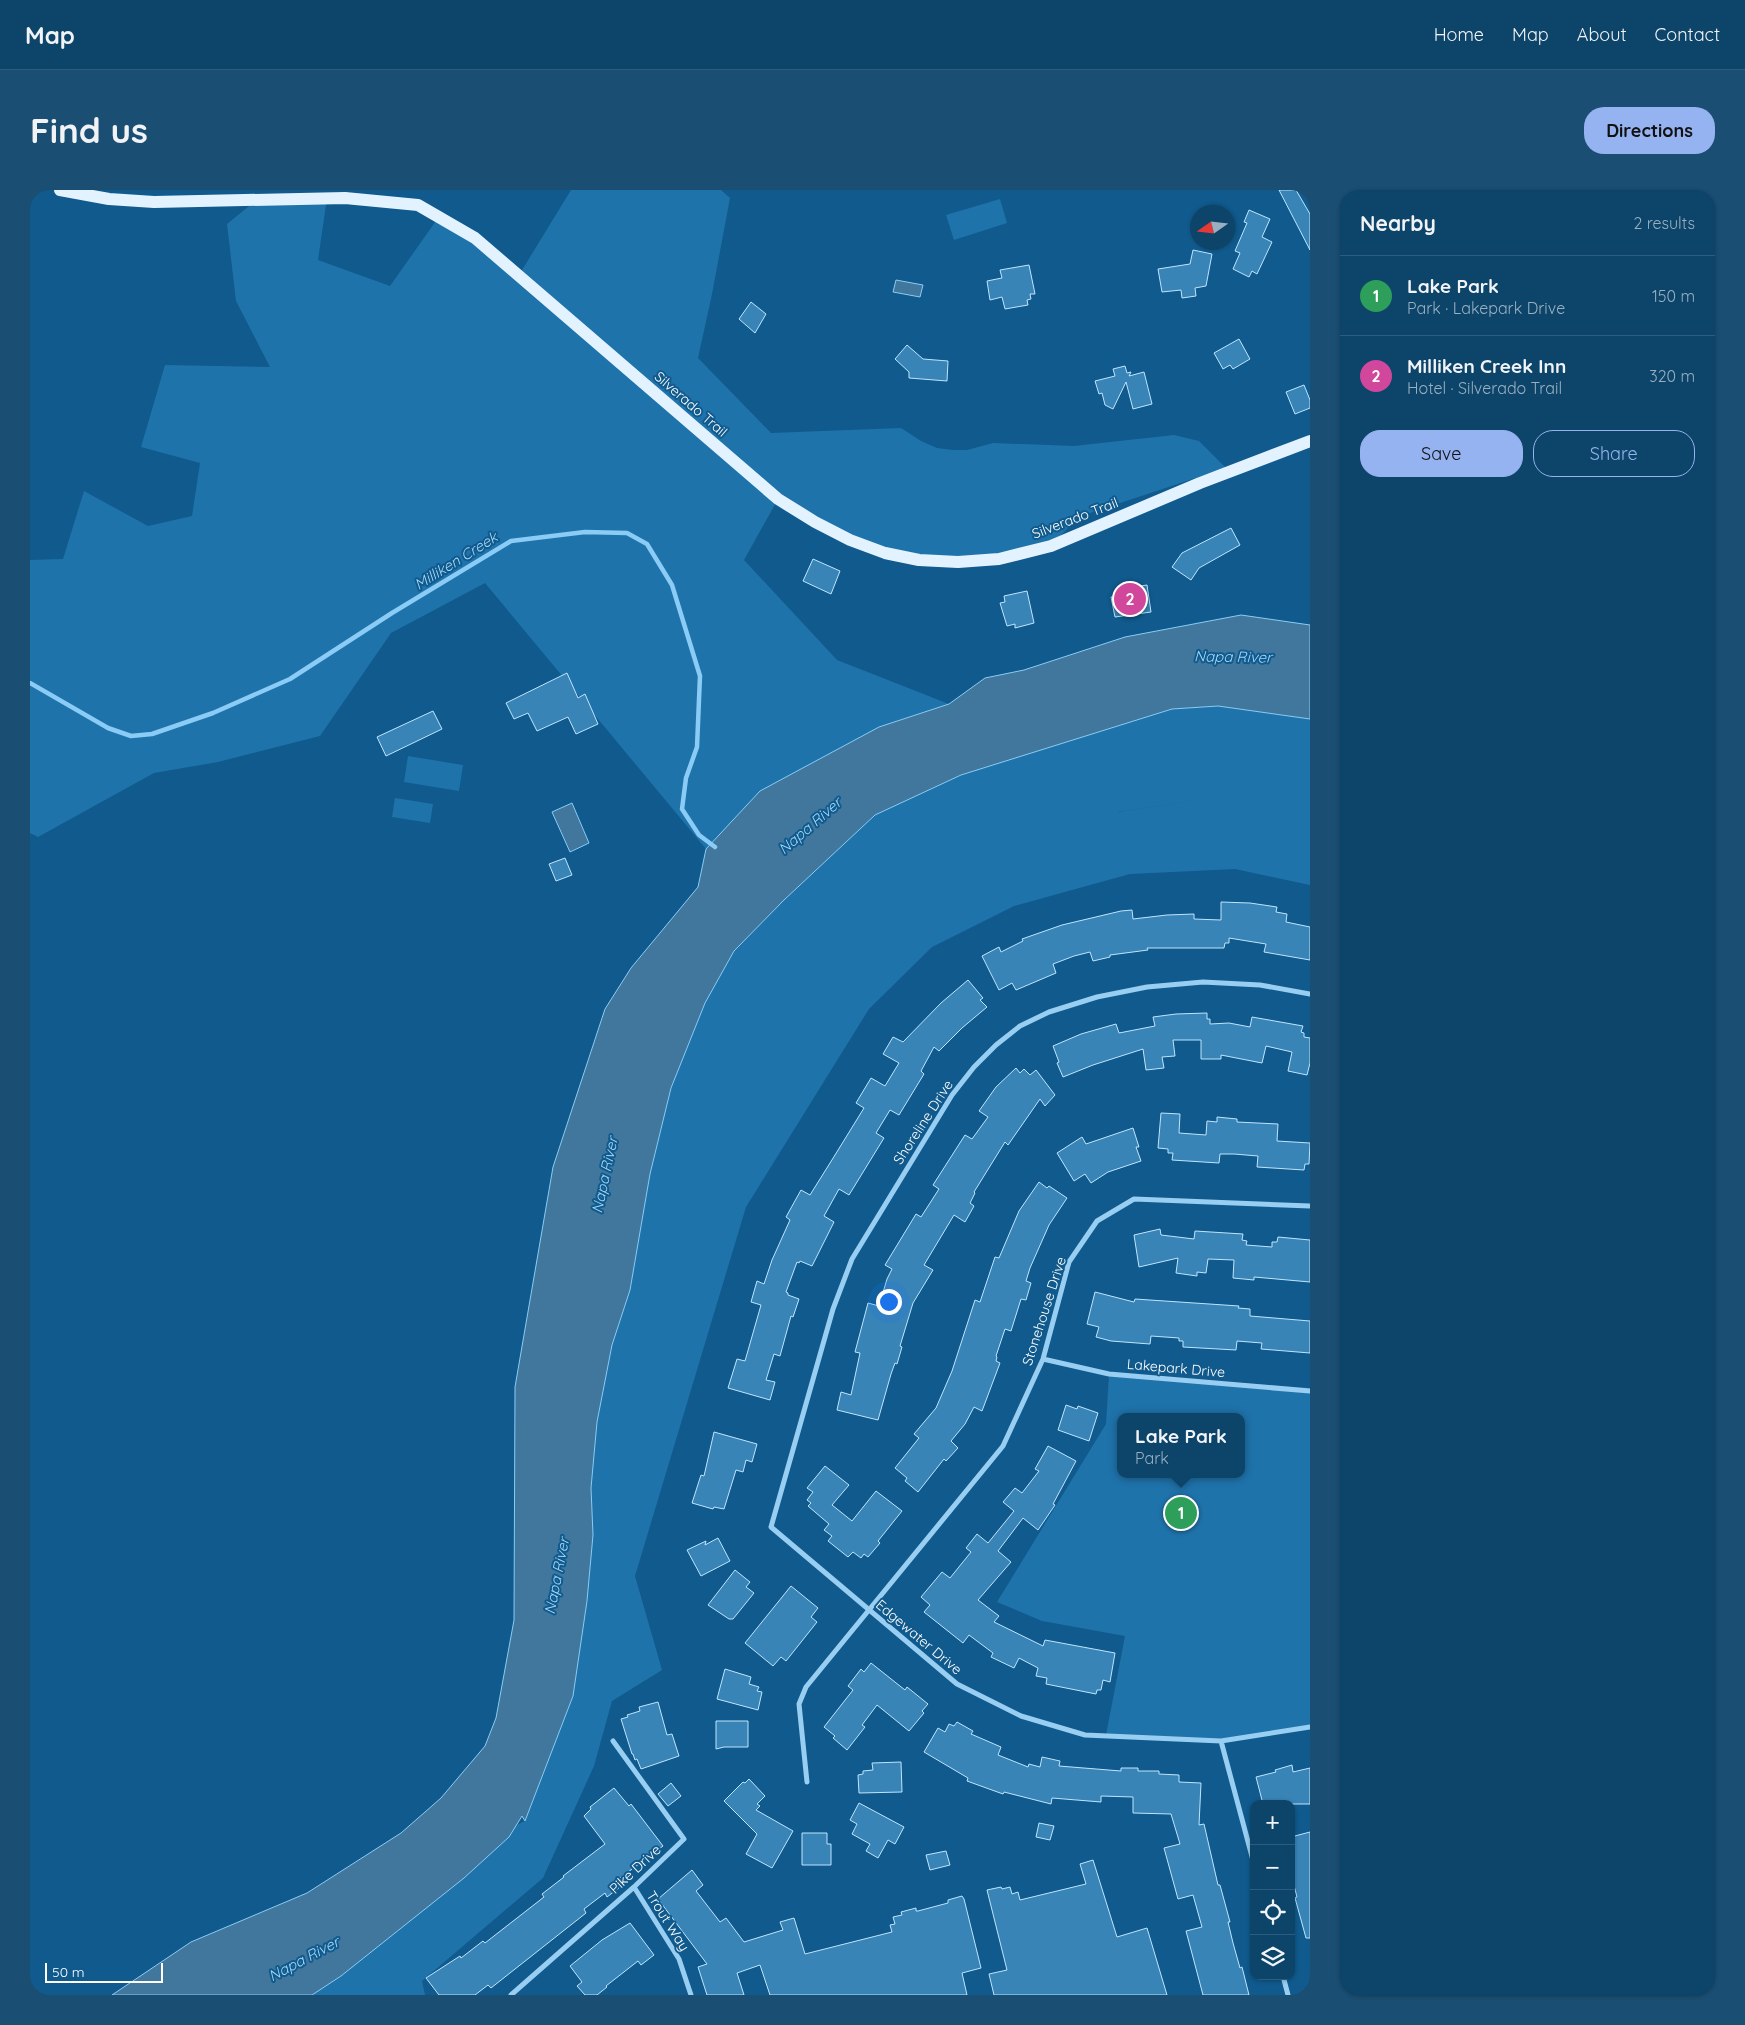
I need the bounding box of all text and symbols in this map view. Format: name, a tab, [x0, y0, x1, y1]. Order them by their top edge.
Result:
text: Map	[25, 20, 75, 50]
text: Home	[1434, 23, 1484, 46]
text: Map	[1512, 23, 1549, 46]
text: About	[1577, 23, 1627, 46]
text: Contact	[1655, 23, 1720, 46]
button: Directions	[1584, 107, 1715, 154]
text: Find us	[30, 108, 148, 152]
north arrow	[1190, 205, 1235, 250]
text: Nearby	[1360, 210, 1436, 236]
text: 2 results	[1633, 213, 1695, 233]
text: Lake Park	[1407, 274, 1499, 298]
text: 1	[1373, 286, 1379, 306]
text: 150 m	[1652, 286, 1695, 306]
text: Park · Lakepark Drive	[1407, 298, 1565, 318]
text: Milliken Creek Inn	[1407, 354, 1566, 378]
text: 2	[1371, 366, 1381, 386]
text: 320 m	[1649, 366, 1695, 386]
street label: Silverado Trail	[651, 367, 731, 441]
text: Hotel · Silverado Trail	[1407, 378, 1562, 398]
button: Save	[1360, 430, 1523, 477]
button: Share	[1533, 430, 1695, 477]
street label: Silverado Trail	[1029, 493, 1121, 543]
water label: Milliken Creek	[410, 526, 503, 594]
pin: 2	[1114, 580, 1146, 618]
water label: Napa River	[1194, 646, 1274, 667]
water label: Napa River	[774, 792, 847, 858]
street label: Shoreline Drive	[889, 1076, 957, 1168]
water label: Napa River	[587, 1133, 622, 1215]
street label: Stonehouse Drive	[1018, 1254, 1070, 1368]
your location	[876, 1289, 902, 1315]
street label: Lakepark Drive	[1126, 1355, 1226, 1381]
popup	[1117, 1413, 1245, 1478]
text: Lake Park	[1135, 1424, 1227, 1448]
text: Park	[1135, 1448, 1169, 1468]
pin: 1	[1165, 1494, 1197, 1532]
water label: Napa River	[540, 1534, 574, 1616]
street label: Edgewater Drive	[872, 1596, 966, 1678]
map controls	[1250, 1800, 1295, 1980]
button: +	[1250, 1800, 1295, 1845]
street label: Pike Drive	[605, 1841, 665, 1897]
button: −	[1250, 1845, 1295, 1890]
street label: Trout Way	[642, 1888, 694, 1954]
button: locate	[1250, 1890, 1295, 1935]
water label: Napa River	[265, 1931, 344, 1985]
button: layers	[1250, 1935, 1295, 1980]
scale bar	[45, 1960, 162, 1983]
text: 50 m	[52, 1963, 85, 1981]

